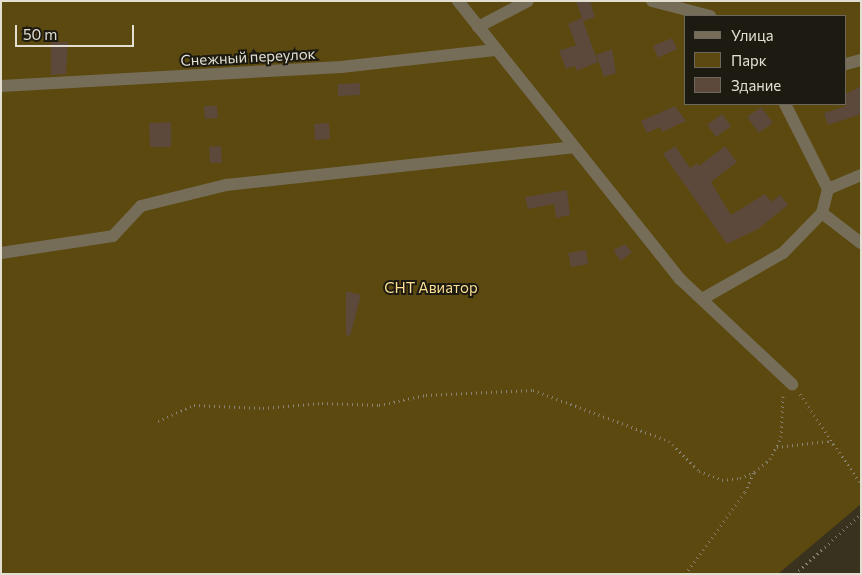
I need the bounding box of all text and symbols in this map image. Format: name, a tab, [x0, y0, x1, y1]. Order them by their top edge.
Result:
scale bar	[18, 15, 136, 47]
legend	[684, 15, 847, 105]
text: 50 m	[23, 25, 57, 43]
text: Улица	[731, 26, 773, 44]
street label: Снежный переулок	[180, 44, 316, 70]
text: Парк	[731, 51, 767, 69]
text: Здание	[731, 76, 781, 94]
park label: СНТ Авиатор	[384, 279, 478, 297]

